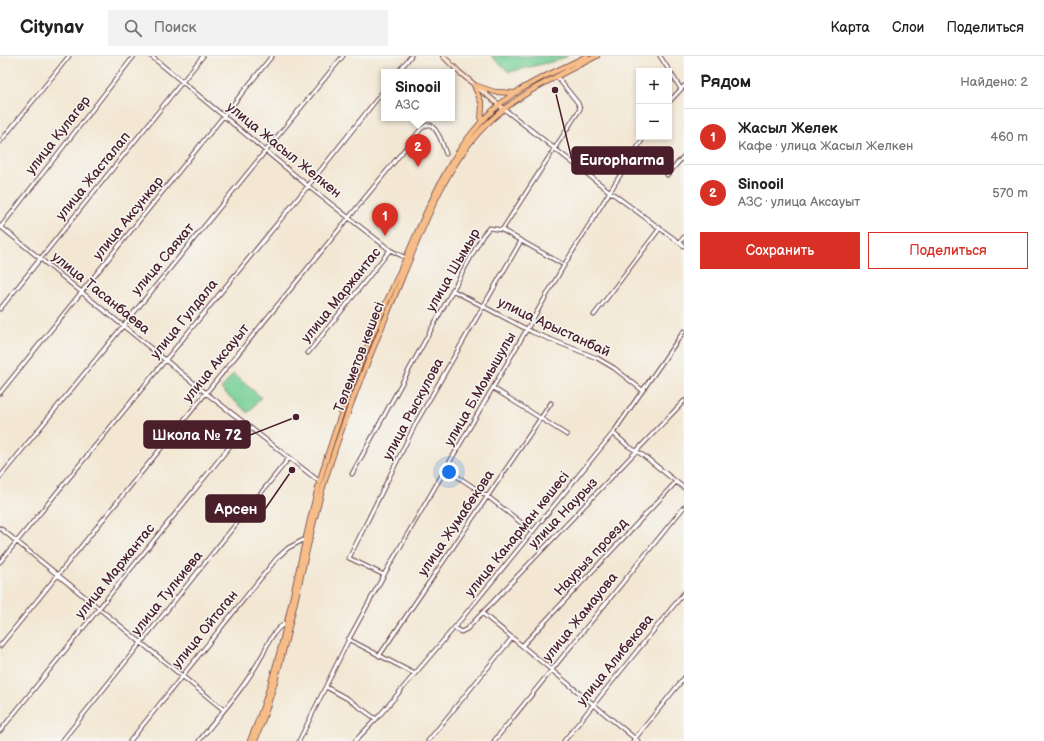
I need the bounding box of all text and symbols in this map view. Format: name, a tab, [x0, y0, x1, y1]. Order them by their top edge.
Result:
search box	[108, 10, 388, 46]
text: Citynav	[20, 16, 84, 39]
icon: search	[122, 17, 144, 39]
text: Поиск	[154, 18, 197, 37]
text: Карта	[830, 19, 870, 36]
text: Слои	[892, 19, 924, 36]
text: Поделиться	[946, 19, 1024, 36]
map controls	[636, 68, 672, 140]
button: +	[636, 68, 672, 104]
popup	[381, 69, 455, 121]
text: Рядом	[700, 72, 751, 92]
text: Найдено: 2	[960, 74, 1028, 90]
text: Sinooil	[395, 78, 441, 97]
street label: улица Кулагер	[22, 92, 94, 178]
text: АЗС	[395, 97, 419, 113]
street label: улица Жасыл Желкен	[223, 98, 345, 202]
button: −	[636, 104, 672, 140]
text: Жасыл Желек	[738, 119, 838, 138]
street label: улица Жасталап	[52, 128, 134, 224]
text: 1	[710, 129, 716, 145]
text: 460 m	[990, 129, 1028, 145]
pin: 2	[405, 134, 431, 167]
text: Кафе · улица Жасыл Желкен	[738, 138, 913, 154]
callout: Europharma	[572, 147, 673, 174]
text: Europharma	[580, 151, 664, 170]
street label: улица Аксункар	[89, 173, 167, 263]
text: Sinooil	[738, 175, 784, 194]
text: 2	[709, 185, 717, 201]
text: 570 m	[992, 185, 1028, 201]
text: АЗС · улица Аксауыт	[738, 194, 860, 210]
pin: 1	[372, 203, 398, 236]
street label: улица Саяхат	[128, 219, 198, 299]
street label: улица Шымыр	[422, 225, 484, 315]
button: Сохранить	[700, 232, 860, 269]
button: Поделиться	[868, 232, 1028, 269]
street label: улица Маржантас	[298, 244, 385, 346]
street label: улица Тасанбаева	[48, 248, 154, 338]
street label: улица Гулдала	[147, 275, 222, 362]
street label: улица Арыстанбай	[495, 293, 613, 361]
street label: Төлеметов көшесі	[330, 299, 388, 415]
street label: улица Аксауыт	[179, 320, 253, 406]
street label: улица Б.Момышулы	[441, 329, 519, 449]
street label: улица Рыскулова	[379, 354, 447, 463]
callout: Школа № 72	[144, 421, 250, 448]
text: Школа № 72	[152, 426, 242, 445]
your location	[439, 462, 459, 482]
street label: улица Жумабекова	[414, 466, 498, 579]
street label: улица Каһарман көшесі	[461, 468, 573, 600]
street label: улица Наурыз	[525, 474, 601, 552]
callout: Арсен	[206, 495, 265, 522]
text: Арсен	[214, 500, 257, 519]
street label: Наурыз проезд	[551, 514, 632, 599]
street label: улица Маржантас	[72, 520, 159, 622]
street label: улица Тулкиева	[128, 547, 207, 639]
street label: улица Жамауова	[539, 568, 622, 665]
street label: улица Ойтоган	[168, 587, 242, 671]
street label: улица Алибекова	[573, 610, 657, 709]

